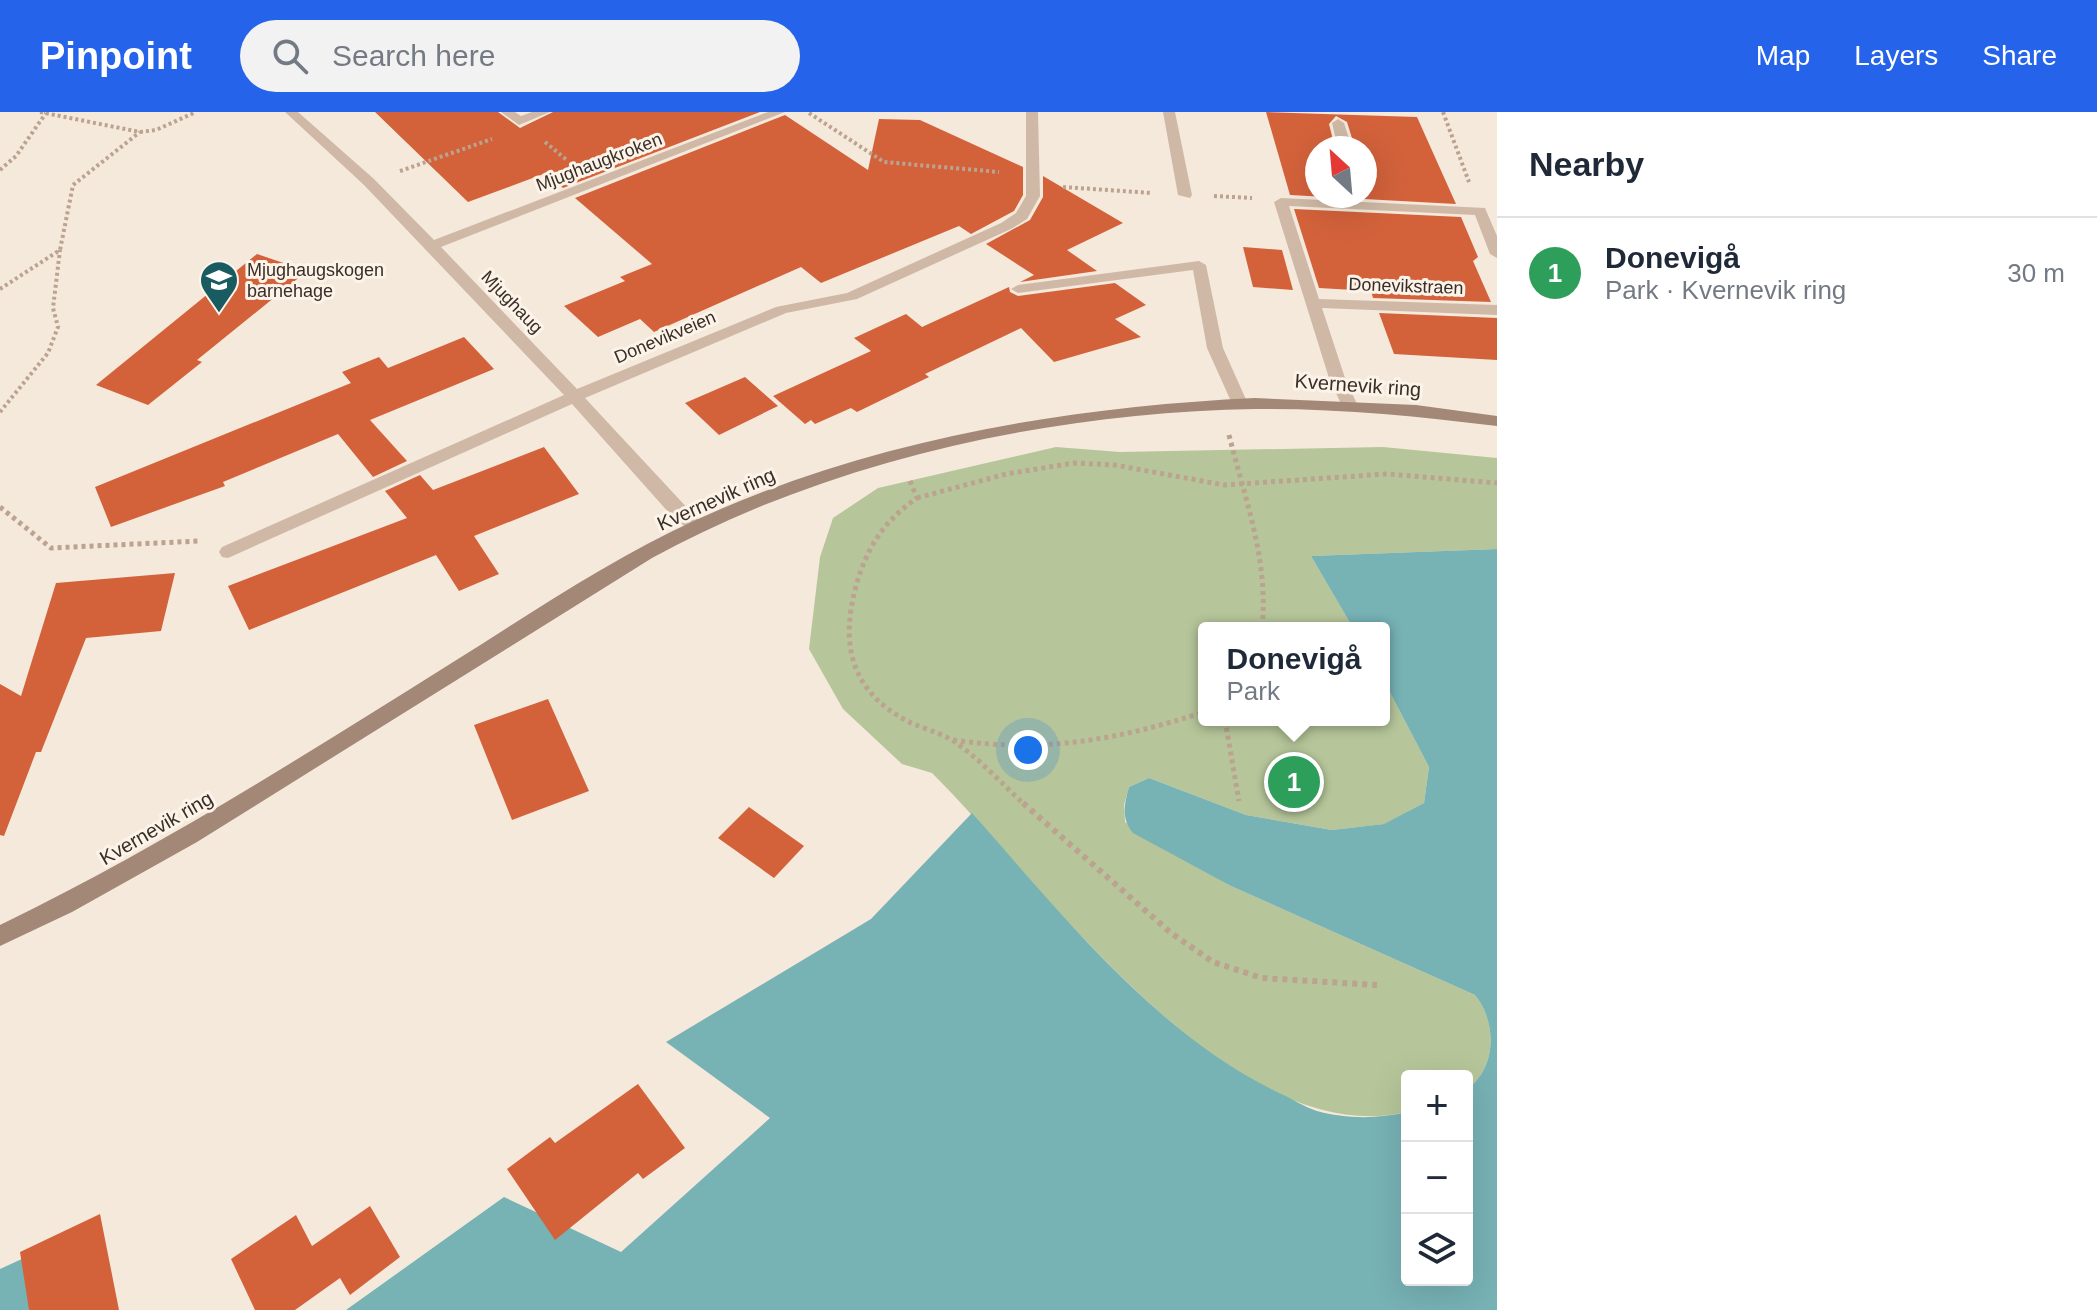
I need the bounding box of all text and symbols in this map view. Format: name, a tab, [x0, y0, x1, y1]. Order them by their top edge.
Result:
search box	[240, 20, 800, 92]
icon: search	[268, 34, 312, 78]
text: Pinpoint	[40, 35, 192, 77]
text: Search here	[332, 39, 495, 72]
text: Map	[1756, 40, 1810, 71]
text: Layers	[1854, 40, 1938, 71]
text: Share	[1982, 40, 2057, 71]
street label: Mjughaugkroken	[533, 129, 665, 195]
north arrow	[1305, 136, 1377, 208]
text: Nearby	[1529, 145, 1644, 183]
text: Donevigå	[1605, 241, 1740, 274]
text: 1	[1548, 258, 1562, 288]
text: 30 m	[2007, 258, 2065, 288]
school or university icon: Mjughaugskogen barnehage	[198, 259, 240, 314]
place label: Mjughaugskogen barnehage	[247, 260, 384, 301]
street label: Mjughaug	[477, 267, 547, 337]
street label: Donevikstraen	[1348, 274, 1464, 298]
text: Park · Kvernevik ring	[1605, 275, 1846, 305]
street label: Donevikveien	[611, 307, 719, 367]
street label: Kvernevik ring	[1294, 370, 1422, 400]
street label: Kvernevik ring	[654, 463, 778, 535]
popup	[1198, 622, 1390, 726]
text: Donevigå	[1226, 642, 1362, 675]
text: Park	[1226, 676, 1280, 706]
your location	[1008, 730, 1048, 770]
pin: 1	[1268, 752, 1320, 812]
street label: Kvernevik ring	[96, 787, 216, 869]
map controls	[1401, 1070, 1473, 1286]
button: +	[1401, 1070, 1473, 1142]
button: −	[1401, 1142, 1473, 1214]
button: layers	[1401, 1214, 1473, 1286]

